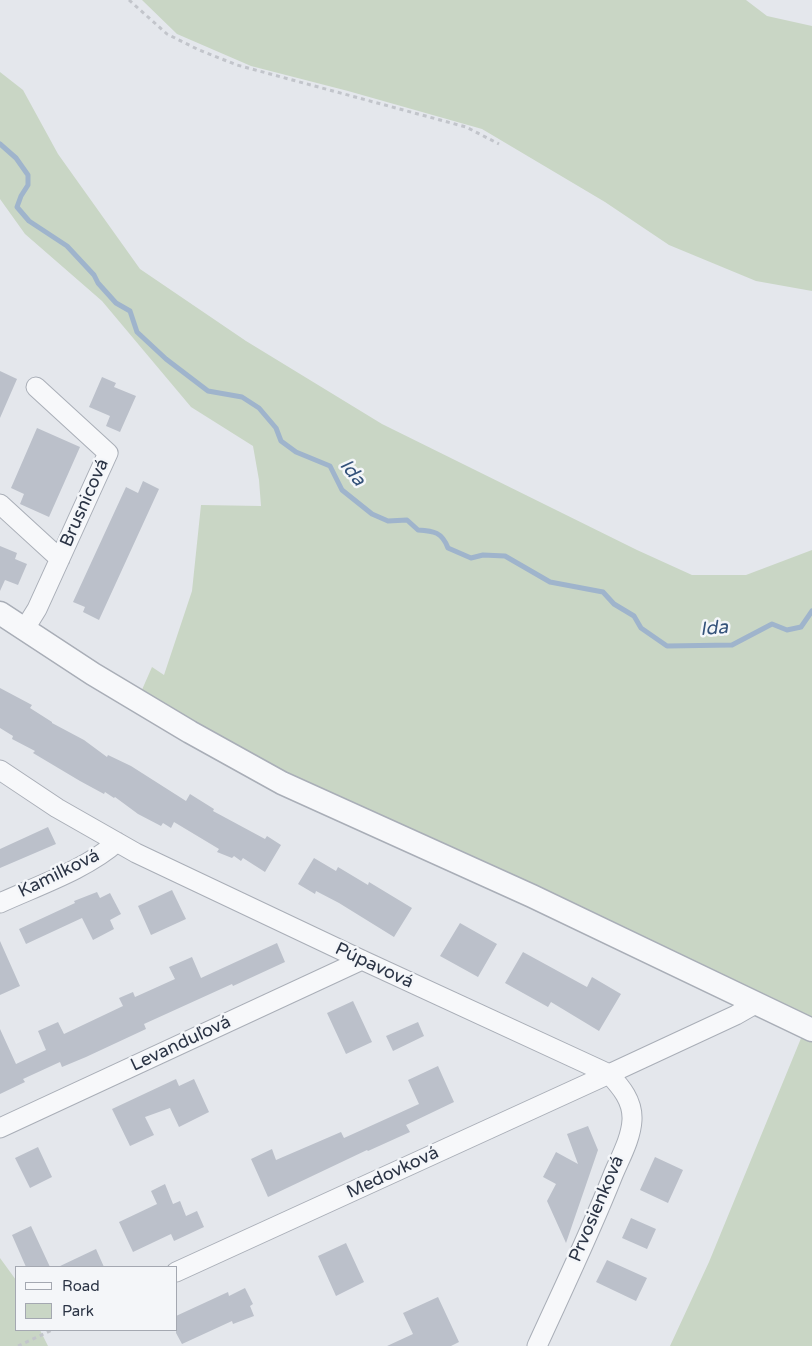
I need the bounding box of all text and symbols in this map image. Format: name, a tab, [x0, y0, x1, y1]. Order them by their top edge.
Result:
water label: Ida	[334, 455, 370, 491]
street label: Brusnicová	[56, 456, 114, 550]
water label: Ida	[699, 616, 729, 642]
street label: Kamilková	[15, 845, 103, 903]
street label: Púpavová	[331, 938, 417, 994]
street label: Levanduľová	[127, 1011, 235, 1077]
street label: Medovková	[344, 1142, 442, 1204]
street label: Prvosienková	[565, 1153, 629, 1265]
legend	[15, 1266, 178, 1331]
text: Road	[62, 1277, 100, 1295]
text: Park	[62, 1302, 94, 1320]

